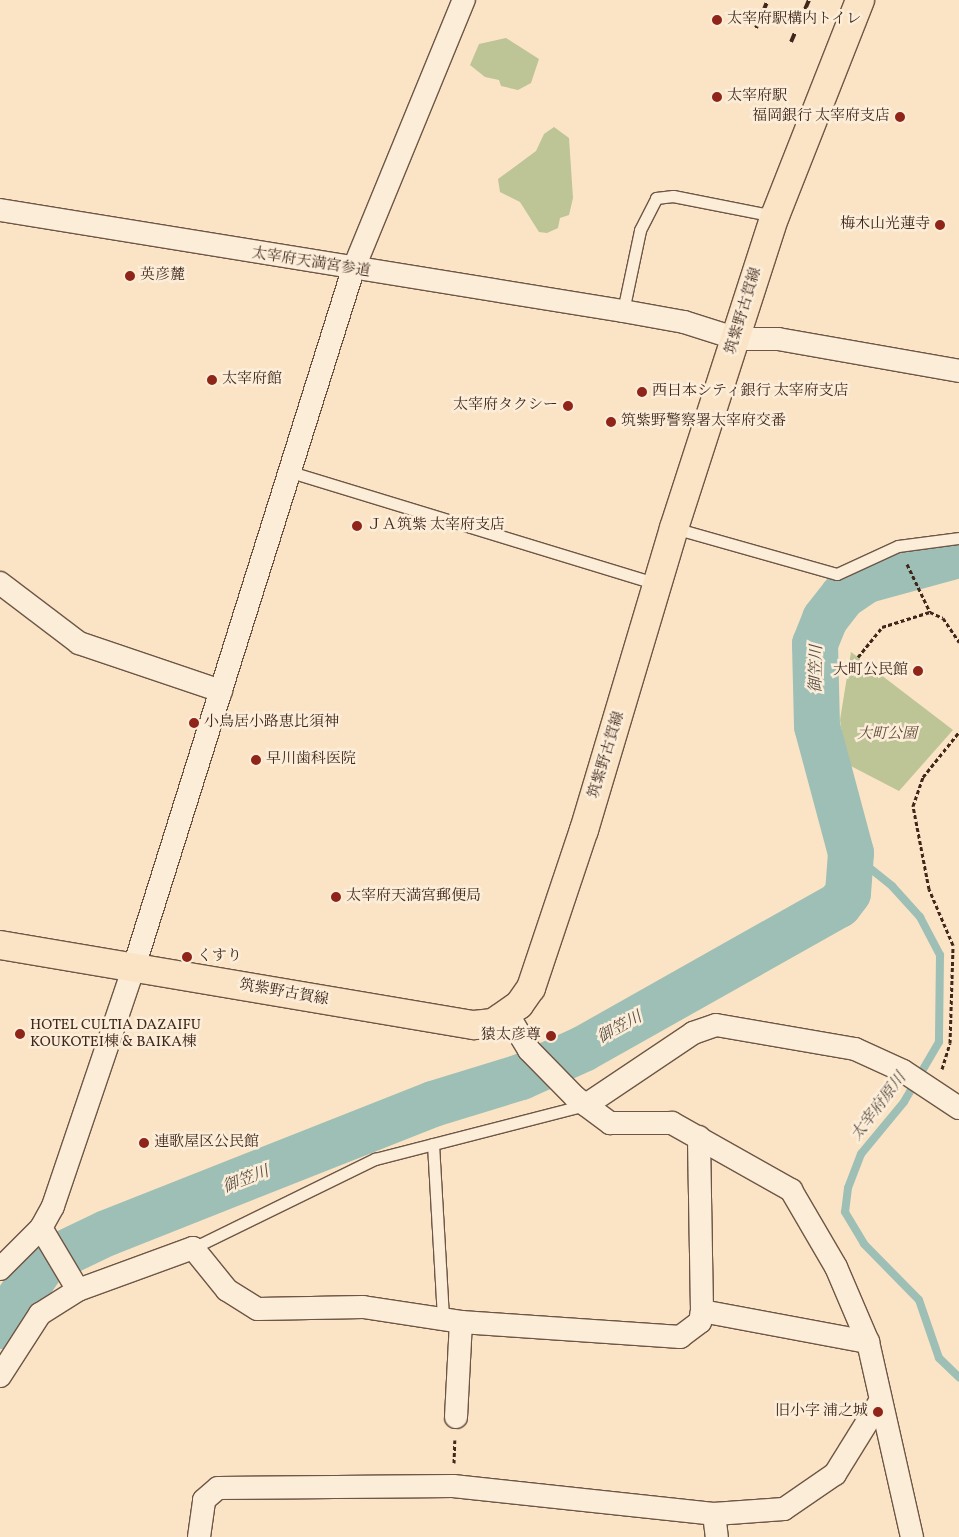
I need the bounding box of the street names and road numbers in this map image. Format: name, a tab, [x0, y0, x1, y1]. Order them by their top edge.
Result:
street label: 太宰府天満宮参道	[250, 245, 372, 281]
street label: 筑紫野古賀線	[722, 265, 766, 357]
street label: 筑紫野古賀線	[585, 709, 629, 801]
street label: 筑紫野古賀線	[238, 976, 330, 1010]

